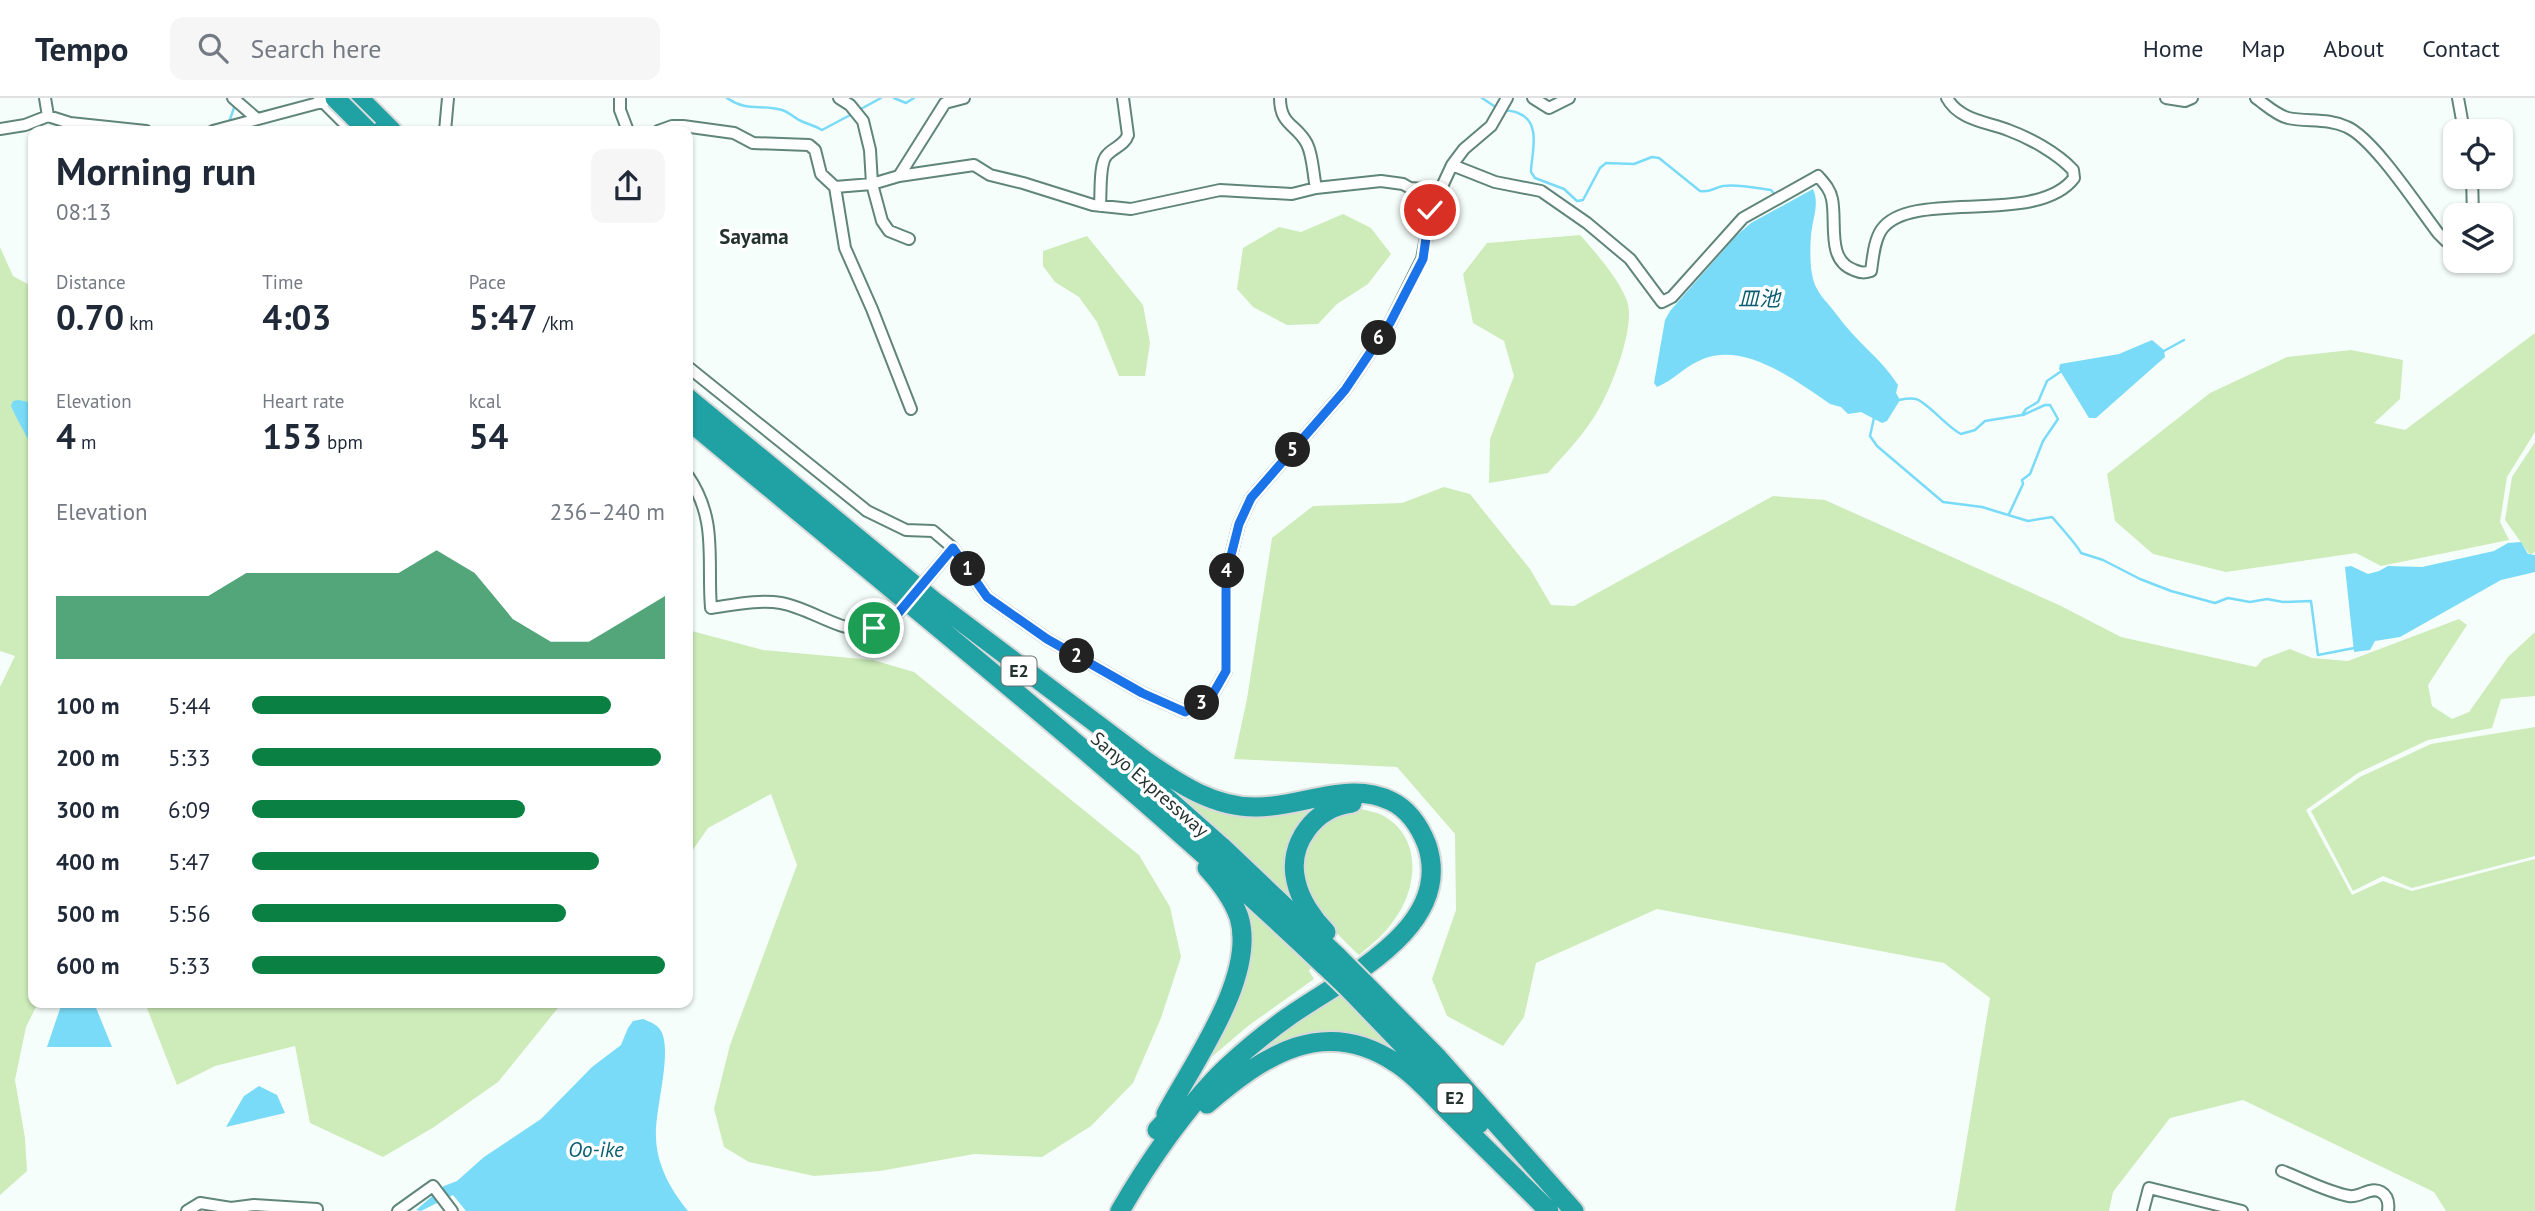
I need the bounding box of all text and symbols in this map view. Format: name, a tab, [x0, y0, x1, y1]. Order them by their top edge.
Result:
search box	[170, 17, 660, 80]
text: Tempo	[35, 27, 128, 70]
icon: search	[194, 29, 232, 67]
text: Search here	[250, 32, 382, 65]
text: Home	[2143, 33, 2203, 64]
text: Map	[2241, 33, 2285, 64]
text: About	[2323, 33, 2384, 64]
text: Contact	[2422, 33, 2500, 64]
map controls	[2443, 119, 2513, 273]
button: locate	[2443, 119, 2513, 189]
text: Morning run	[56, 146, 256, 195]
button: share	[591, 149, 665, 223]
pin	[1400, 180, 1460, 240]
icon: check	[1411, 191, 1449, 229]
text: 08:13	[56, 197, 111, 226]
button: layers	[2443, 203, 2513, 273]
district label: Sayama	[719, 223, 789, 250]
text: Distance	[56, 270, 126, 294]
text: Time	[262, 270, 303, 294]
text: Pace	[469, 270, 506, 294]
water label: 皿池	[1738, 285, 1782, 312]
text: 0.70	[56, 294, 124, 340]
text: 4:03	[262, 294, 331, 340]
text: 5:47	[469, 294, 538, 340]
text: km	[124, 311, 154, 335]
text: /km	[538, 311, 574, 335]
pin: 6	[1362, 320, 1396, 356]
text: 6	[1373, 325, 1384, 349]
text: Elevation	[56, 389, 132, 413]
text: Heart rate	[262, 389, 344, 413]
text: kcal	[469, 389, 501, 413]
text: 4	[56, 413, 76, 459]
text: 153	[262, 413, 322, 459]
text: 54	[469, 413, 508, 459]
text: m	[76, 430, 96, 454]
text: bpm	[322, 430, 363, 454]
pin: 5	[1276, 432, 1310, 468]
text: 5	[1287, 437, 1298, 461]
text: Elevation	[56, 497, 148, 526]
text: 236–240 m	[550, 497, 665, 526]
pin: 1	[950, 552, 986, 587]
pin: 4	[1210, 554, 1244, 588]
text: 1	[962, 556, 973, 580]
text: 4	[1221, 558, 1232, 582]
pin	[844, 598, 904, 658]
icon: arrive	[855, 609, 893, 647]
pin: 2	[1060, 638, 1094, 674]
text: 2	[1071, 643, 1082, 667]
road number: E2	[1002, 656, 1036, 686]
pin: 3	[1184, 686, 1220, 720]
text: 3	[1196, 690, 1207, 714]
text: 100 m	[56, 691, 119, 720]
text: 5:44	[168, 691, 211, 720]
street label: Sanyo Expressway	[1086, 726, 1214, 842]
text: 200 m	[56, 743, 119, 772]
text: 5:33	[168, 743, 211, 772]
text: 300 m	[56, 795, 119, 824]
text: 6:09	[168, 795, 211, 824]
text: 400 m	[56, 847, 119, 876]
text: 5:47	[168, 847, 211, 876]
text: 500 m	[56, 899, 119, 928]
text: 5:56	[168, 899, 211, 928]
text: 600 m	[56, 951, 119, 980]
text: 5:33	[168, 951, 211, 980]
road number: E2	[1438, 1084, 1472, 1113]
water label: Oo-ike	[568, 1136, 624, 1163]

